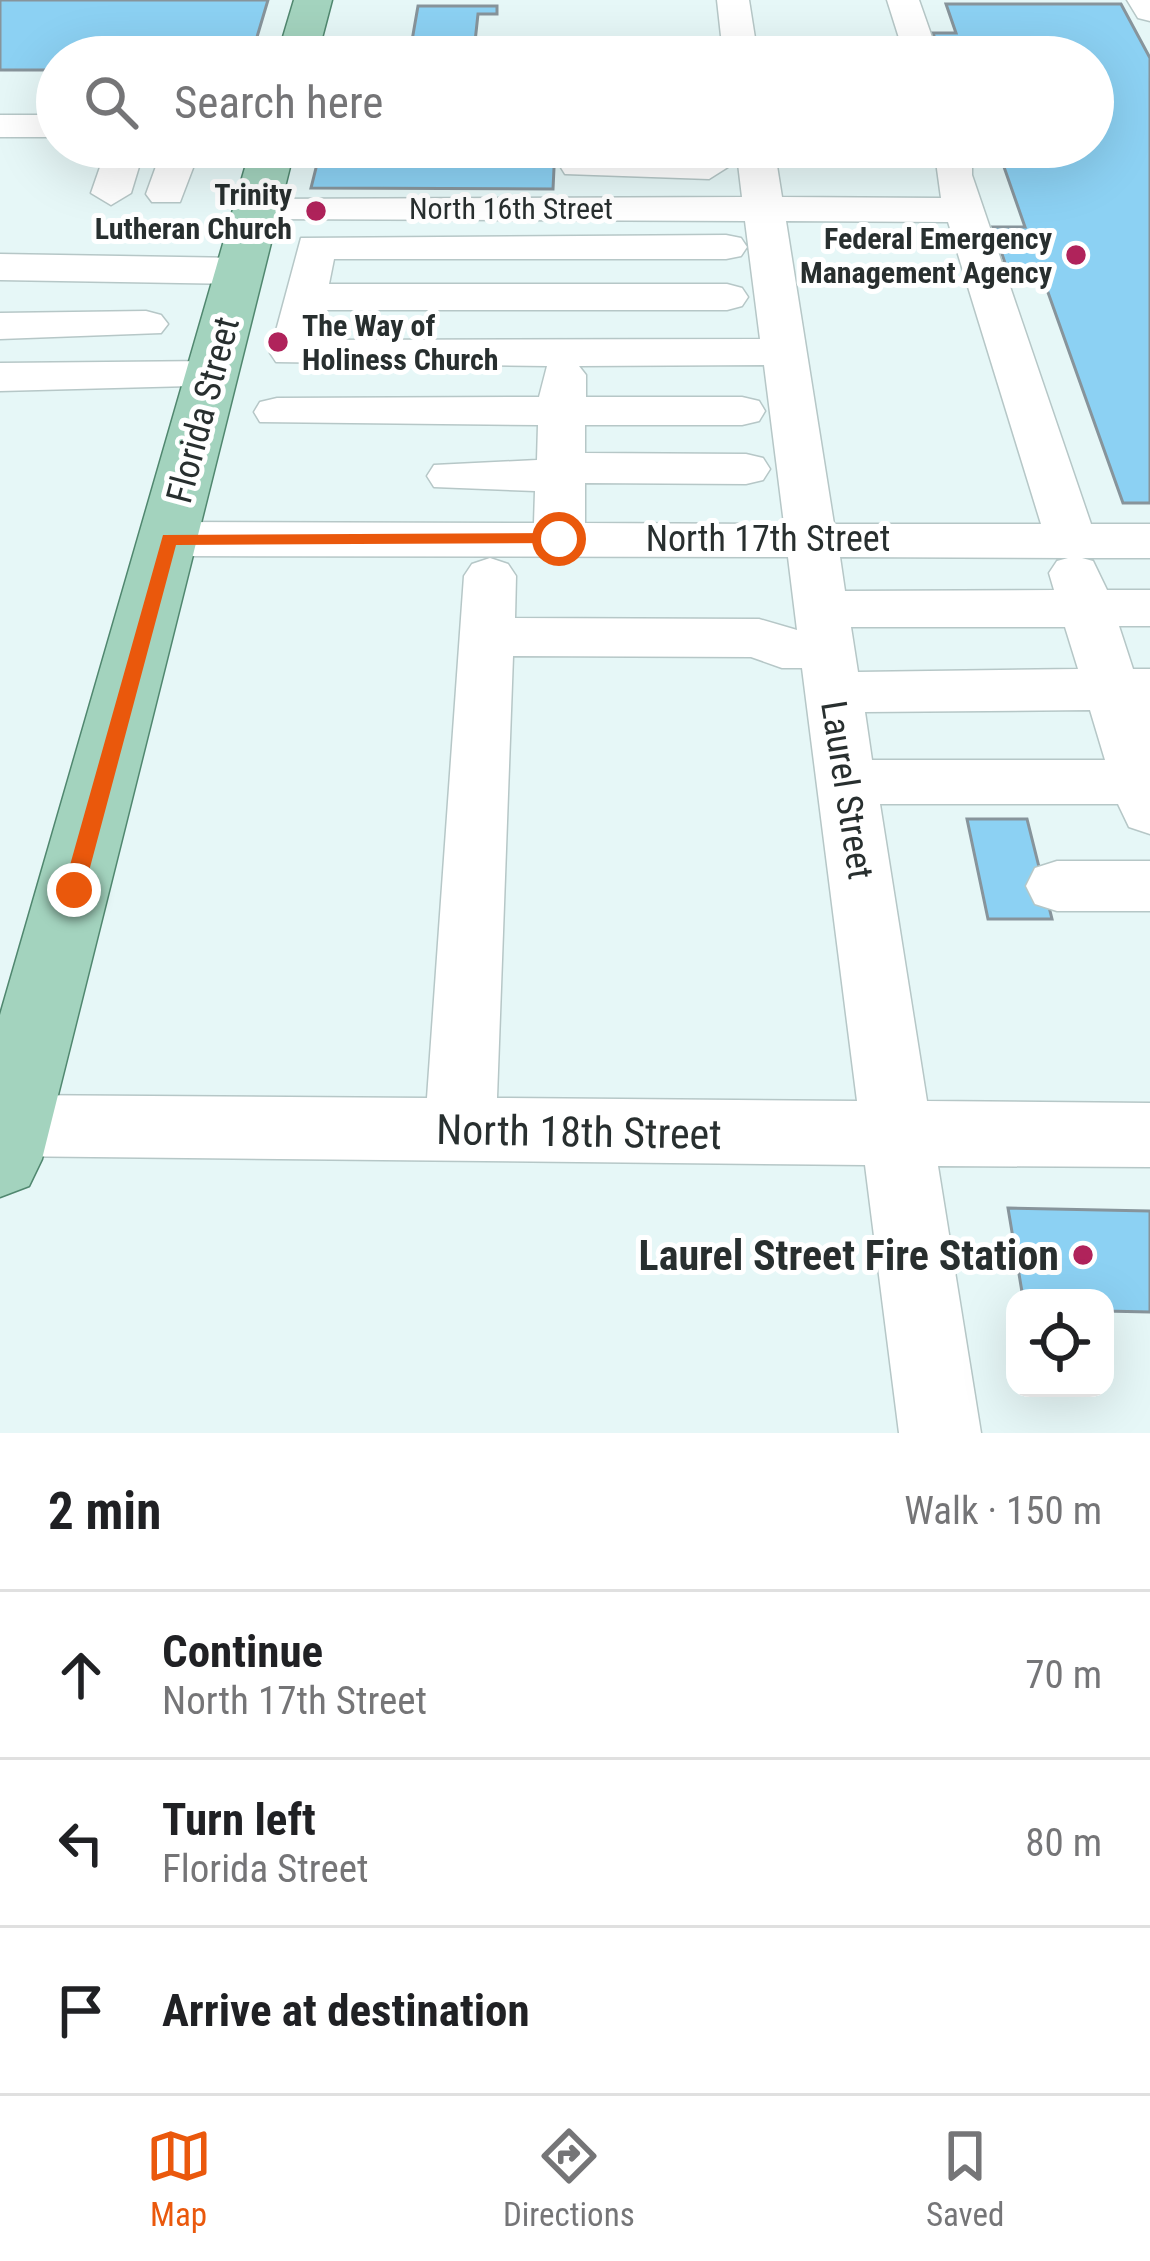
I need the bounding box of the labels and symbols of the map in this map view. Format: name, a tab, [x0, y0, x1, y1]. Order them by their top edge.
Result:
place label: Trinity Lutheran Church	[95, 177, 293, 246]
street label: North 16th Street	[409, 191, 613, 226]
marker: Trinity Lutheran Church	[303, 198, 329, 224]
place label: Federal Emergency Management Agency	[800, 221, 1053, 290]
marker: Federal Emergency Management Agency	[1063, 242, 1089, 268]
place label: The Way of Holiness Church	[302, 308, 499, 377]
street label: Florida Street	[158, 313, 248, 507]
marker: The Way of Holiness Church	[265, 329, 291, 355]
route start	[532, 512, 586, 566]
street label: North 17th Street	[646, 518, 890, 560]
street label: Laurel Street	[812, 698, 882, 882]
route end	[47, 863, 101, 917]
street label: North 18th Street	[436, 1105, 722, 1159]
place label: Laurel Street Fire Station	[639, 1231, 1059, 1280]
marker: Laurel Street Fire Station	[1070, 1242, 1096, 1268]

